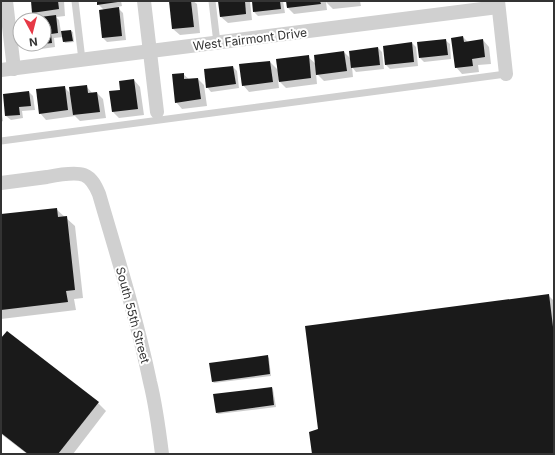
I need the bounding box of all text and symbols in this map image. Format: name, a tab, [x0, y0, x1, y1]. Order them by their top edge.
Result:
north arrow	[12, 12, 52, 52]
street label: West Fairmont Drive	[192, 25, 308, 53]
text: N	[28, 34, 38, 49]
street label: South 55th Street	[113, 265, 153, 365]

